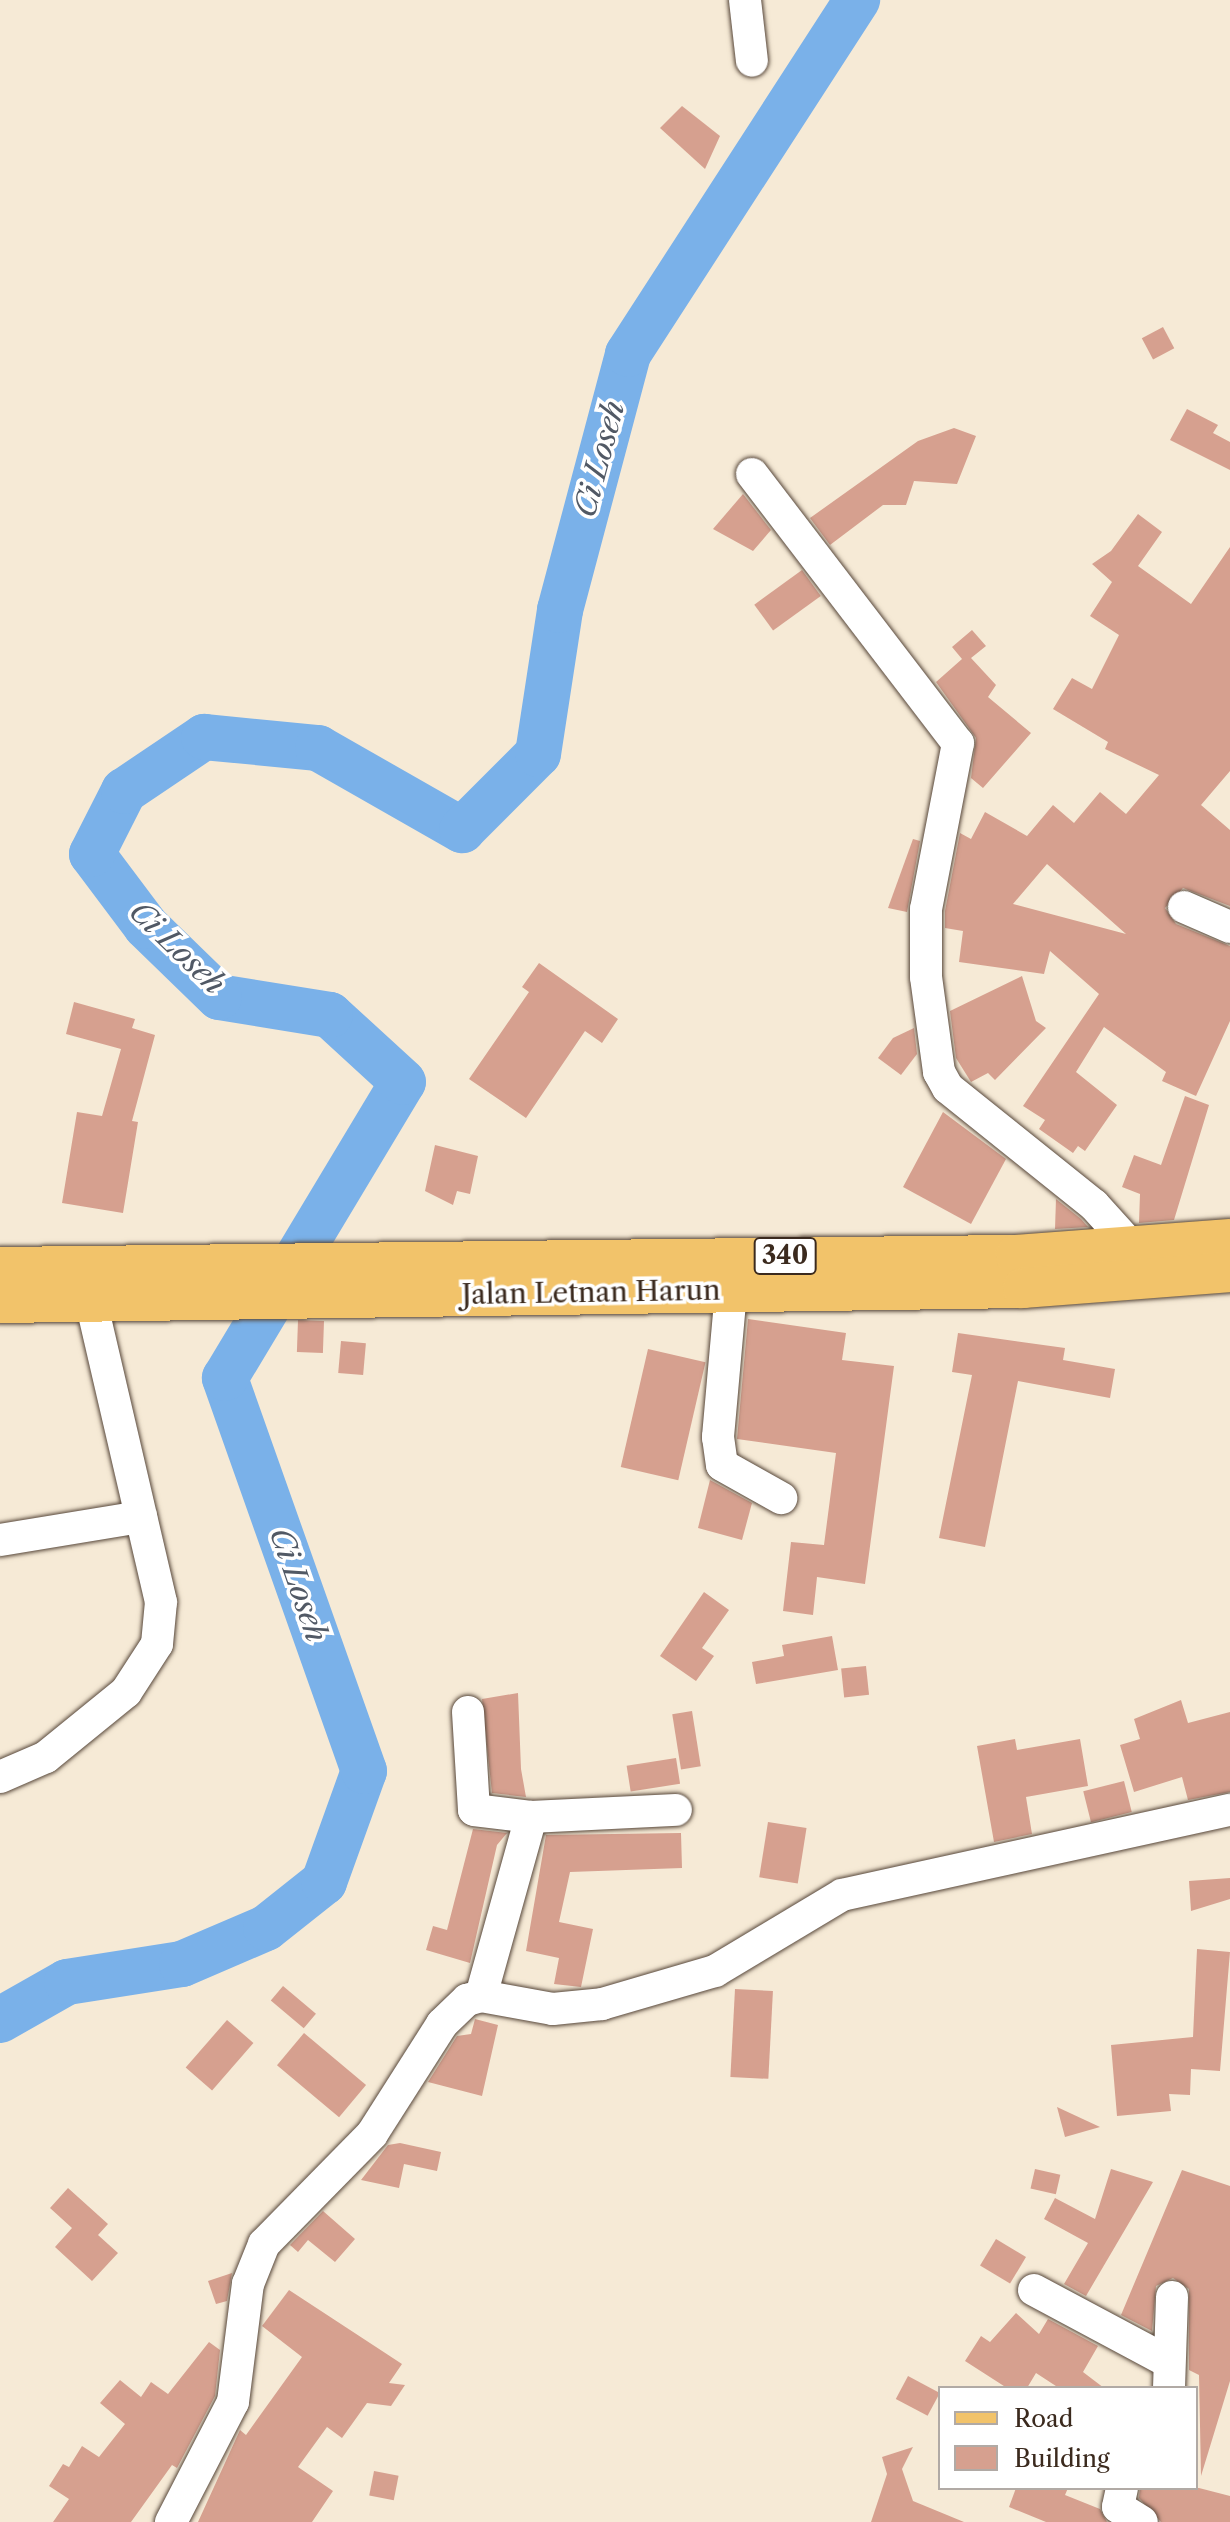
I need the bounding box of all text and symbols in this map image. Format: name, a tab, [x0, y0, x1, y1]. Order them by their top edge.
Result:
water label: Ci Loseh	[567, 397, 633, 521]
water label: Ci Loseh	[122, 894, 232, 1002]
road number: 340	[753, 1234, 817, 1278]
street label: Jalan Letnan Harun	[461, 1273, 721, 1311]
water label: Ci Loseh	[262, 1523, 334, 1647]
legend	[938, 2386, 1198, 2490]
text: Road	[1014, 2404, 1073, 2433]
text: Building	[1014, 2444, 1110, 2473]

